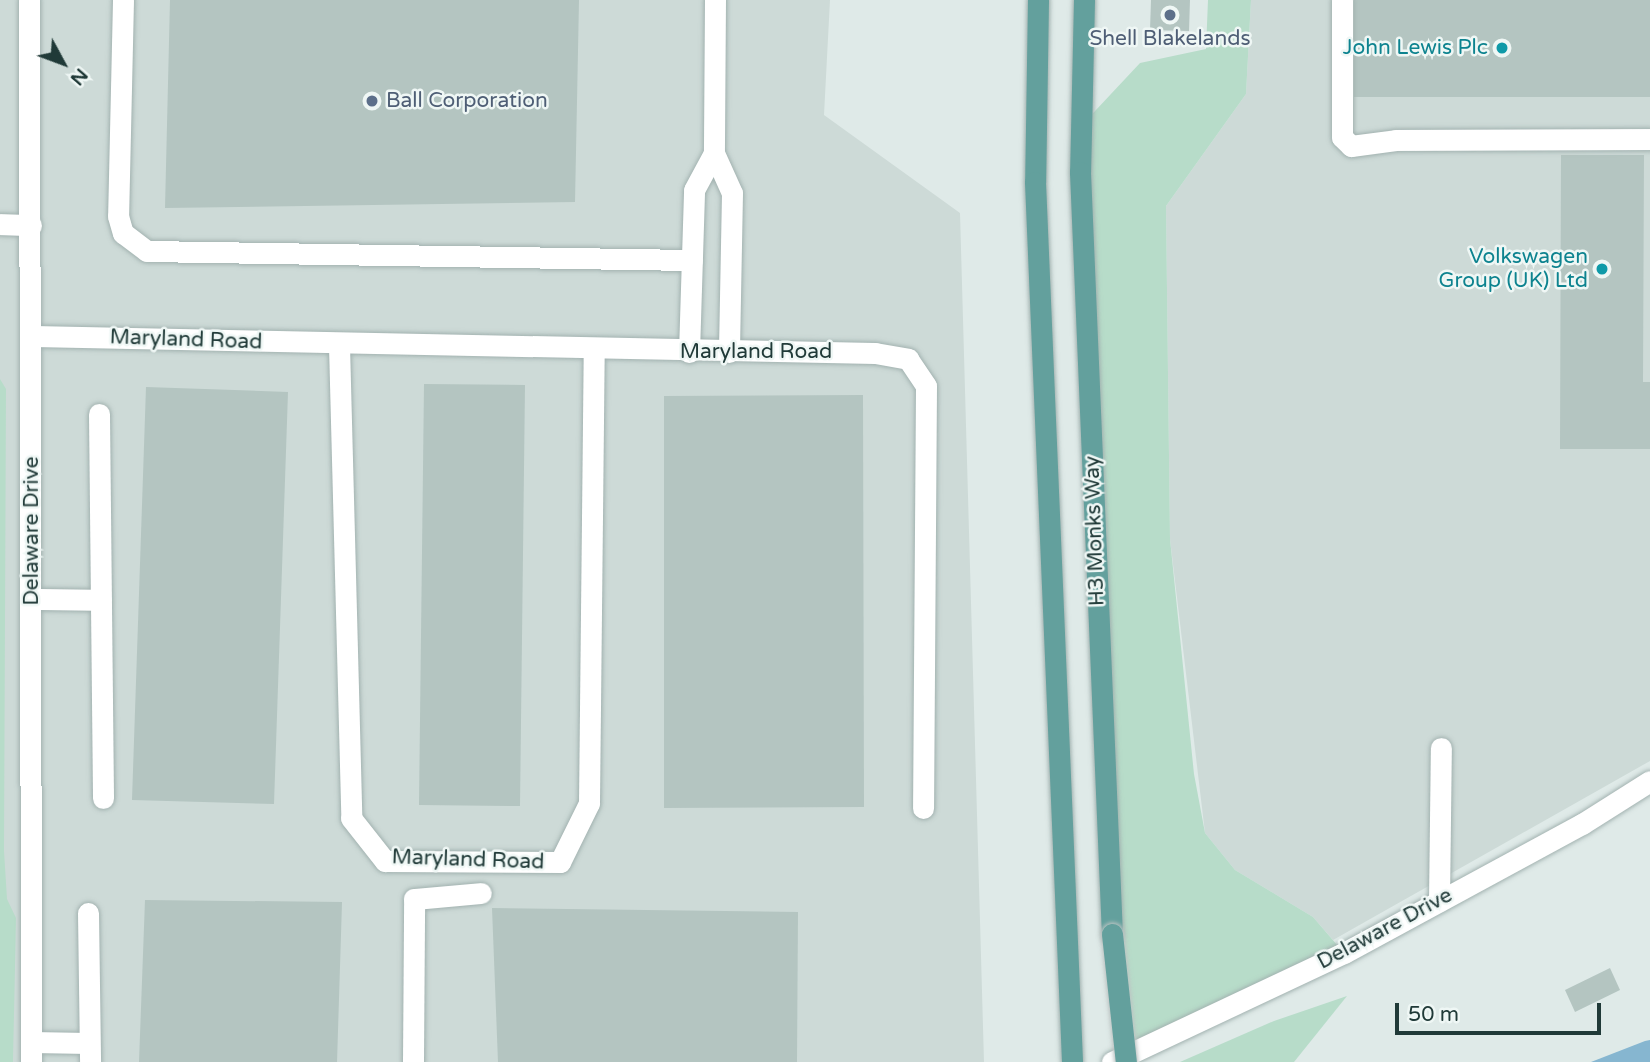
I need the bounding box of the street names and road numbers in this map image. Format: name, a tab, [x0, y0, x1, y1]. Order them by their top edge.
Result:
street label: Maryland Road	[109, 325, 263, 355]
street label: Maryland Road	[680, 339, 832, 365]
street label: H3 Monks Way	[1080, 455, 1110, 607]
street label: Delaware Drive	[19, 456, 45, 606]
street label: Maryland Road	[391, 845, 545, 875]
street label: Delaware Drive	[1313, 883, 1457, 975]

